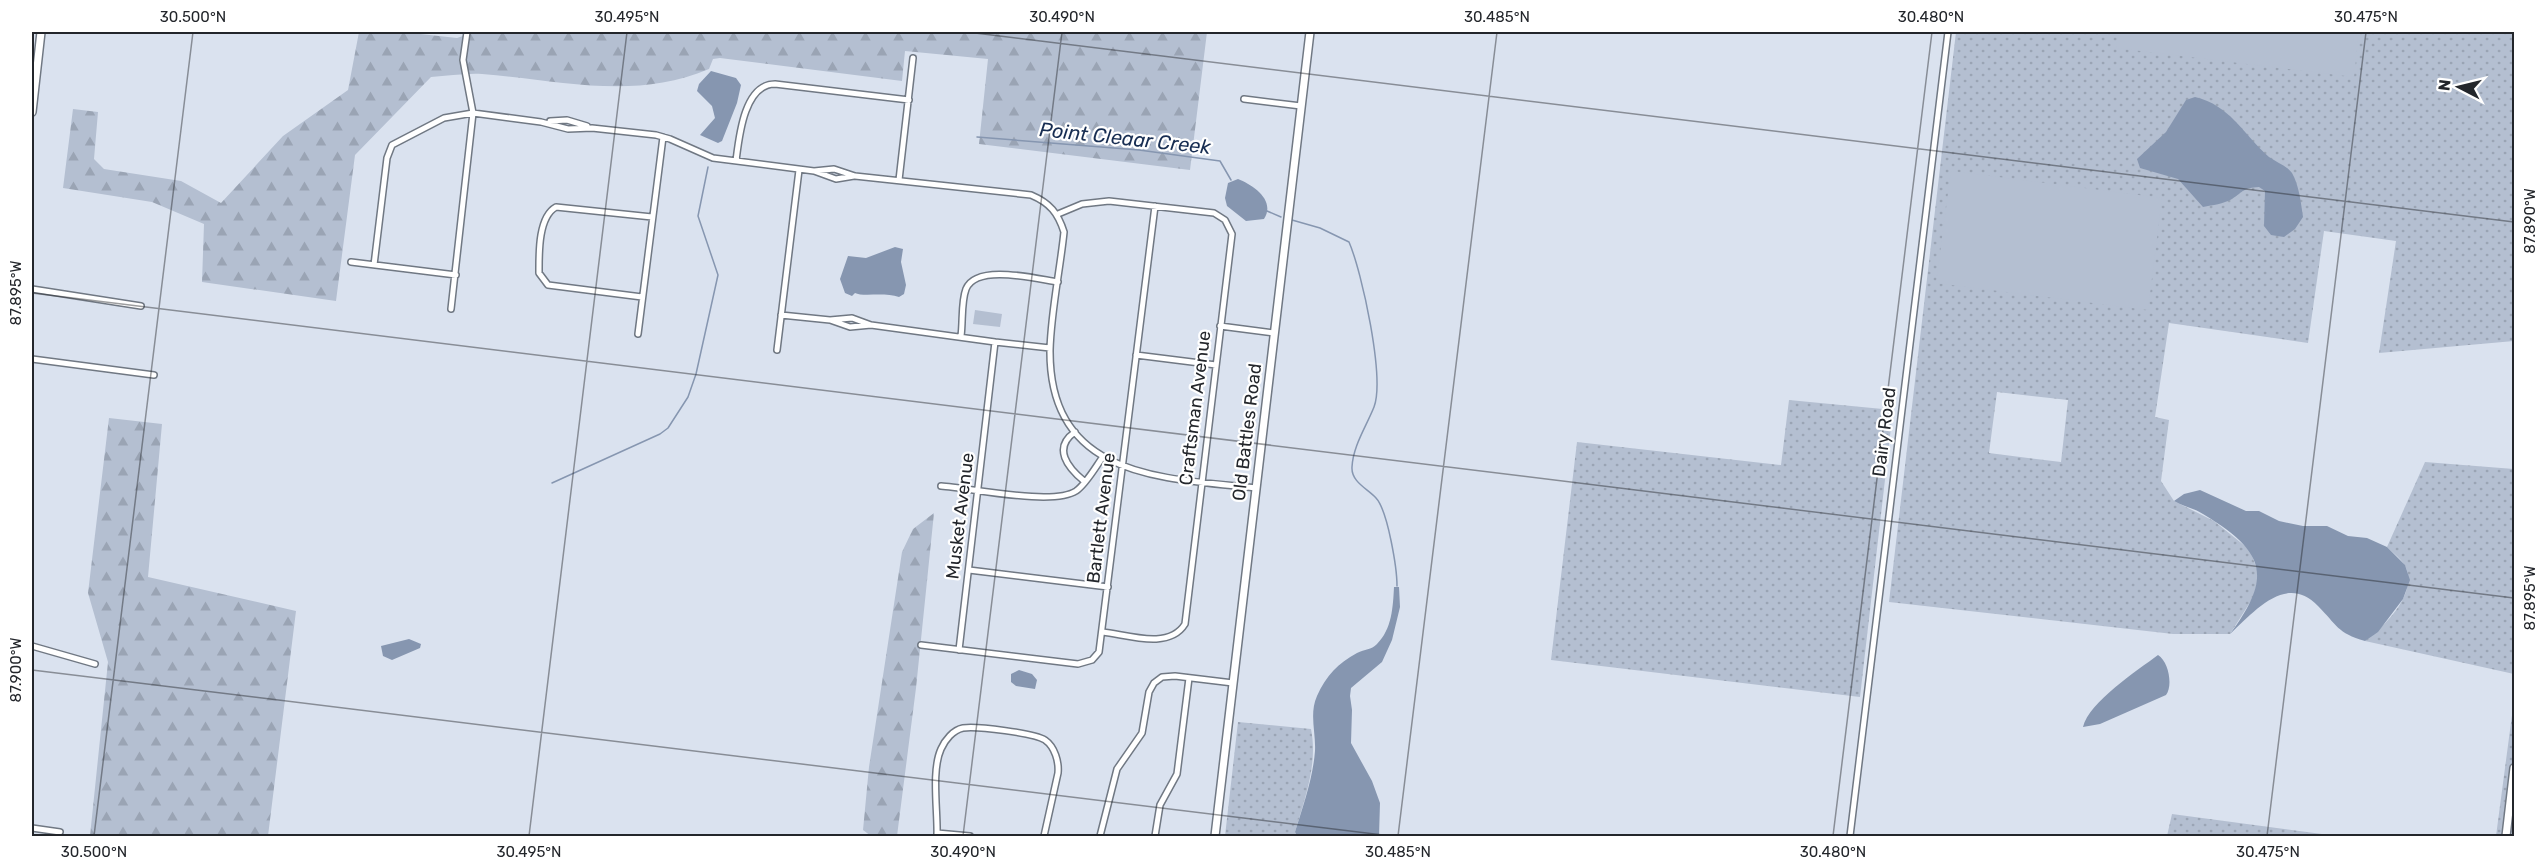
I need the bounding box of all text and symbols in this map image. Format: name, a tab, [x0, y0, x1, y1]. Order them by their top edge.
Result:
text: 30.500°N	[160, 8, 226, 26]
text: 30.495°N	[594, 8, 660, 26]
text: 30.490°N	[1029, 8, 1095, 26]
text: 30.485°N	[1464, 8, 1530, 26]
text: 30.480°N	[1898, 8, 1964, 26]
text: 30.475°N	[2334, 8, 2398, 26]
north arrow	[2429, 57, 2489, 117]
text: N	[2434, 78, 2455, 92]
water label: Point Cleaar Creek	[1038, 117, 1213, 159]
text: 87.890°W	[2521, 188, 2539, 254]
text: 87.895°W	[7, 260, 25, 326]
street label: Craftsman Avenue	[1175, 329, 1215, 487]
street label: Old Battles Road	[1228, 362, 1266, 502]
street label: Dairy Road	[1868, 386, 1900, 478]
street label: Musket Avenue	[941, 452, 979, 580]
street label: Bartlett Avenue	[1082, 452, 1120, 584]
text: 87.895°W	[2521, 565, 2539, 631]
text: 87.900°W	[7, 637, 25, 703]
text: 30.500°N	[61, 843, 127, 861]
text: 30.495°N	[496, 843, 562, 861]
text: 30.490°N	[930, 843, 996, 861]
text: 30.485°N	[1365, 843, 1431, 861]
text: 30.480°N	[1800, 843, 1866, 861]
text: 30.475°N	[2236, 843, 2300, 861]

